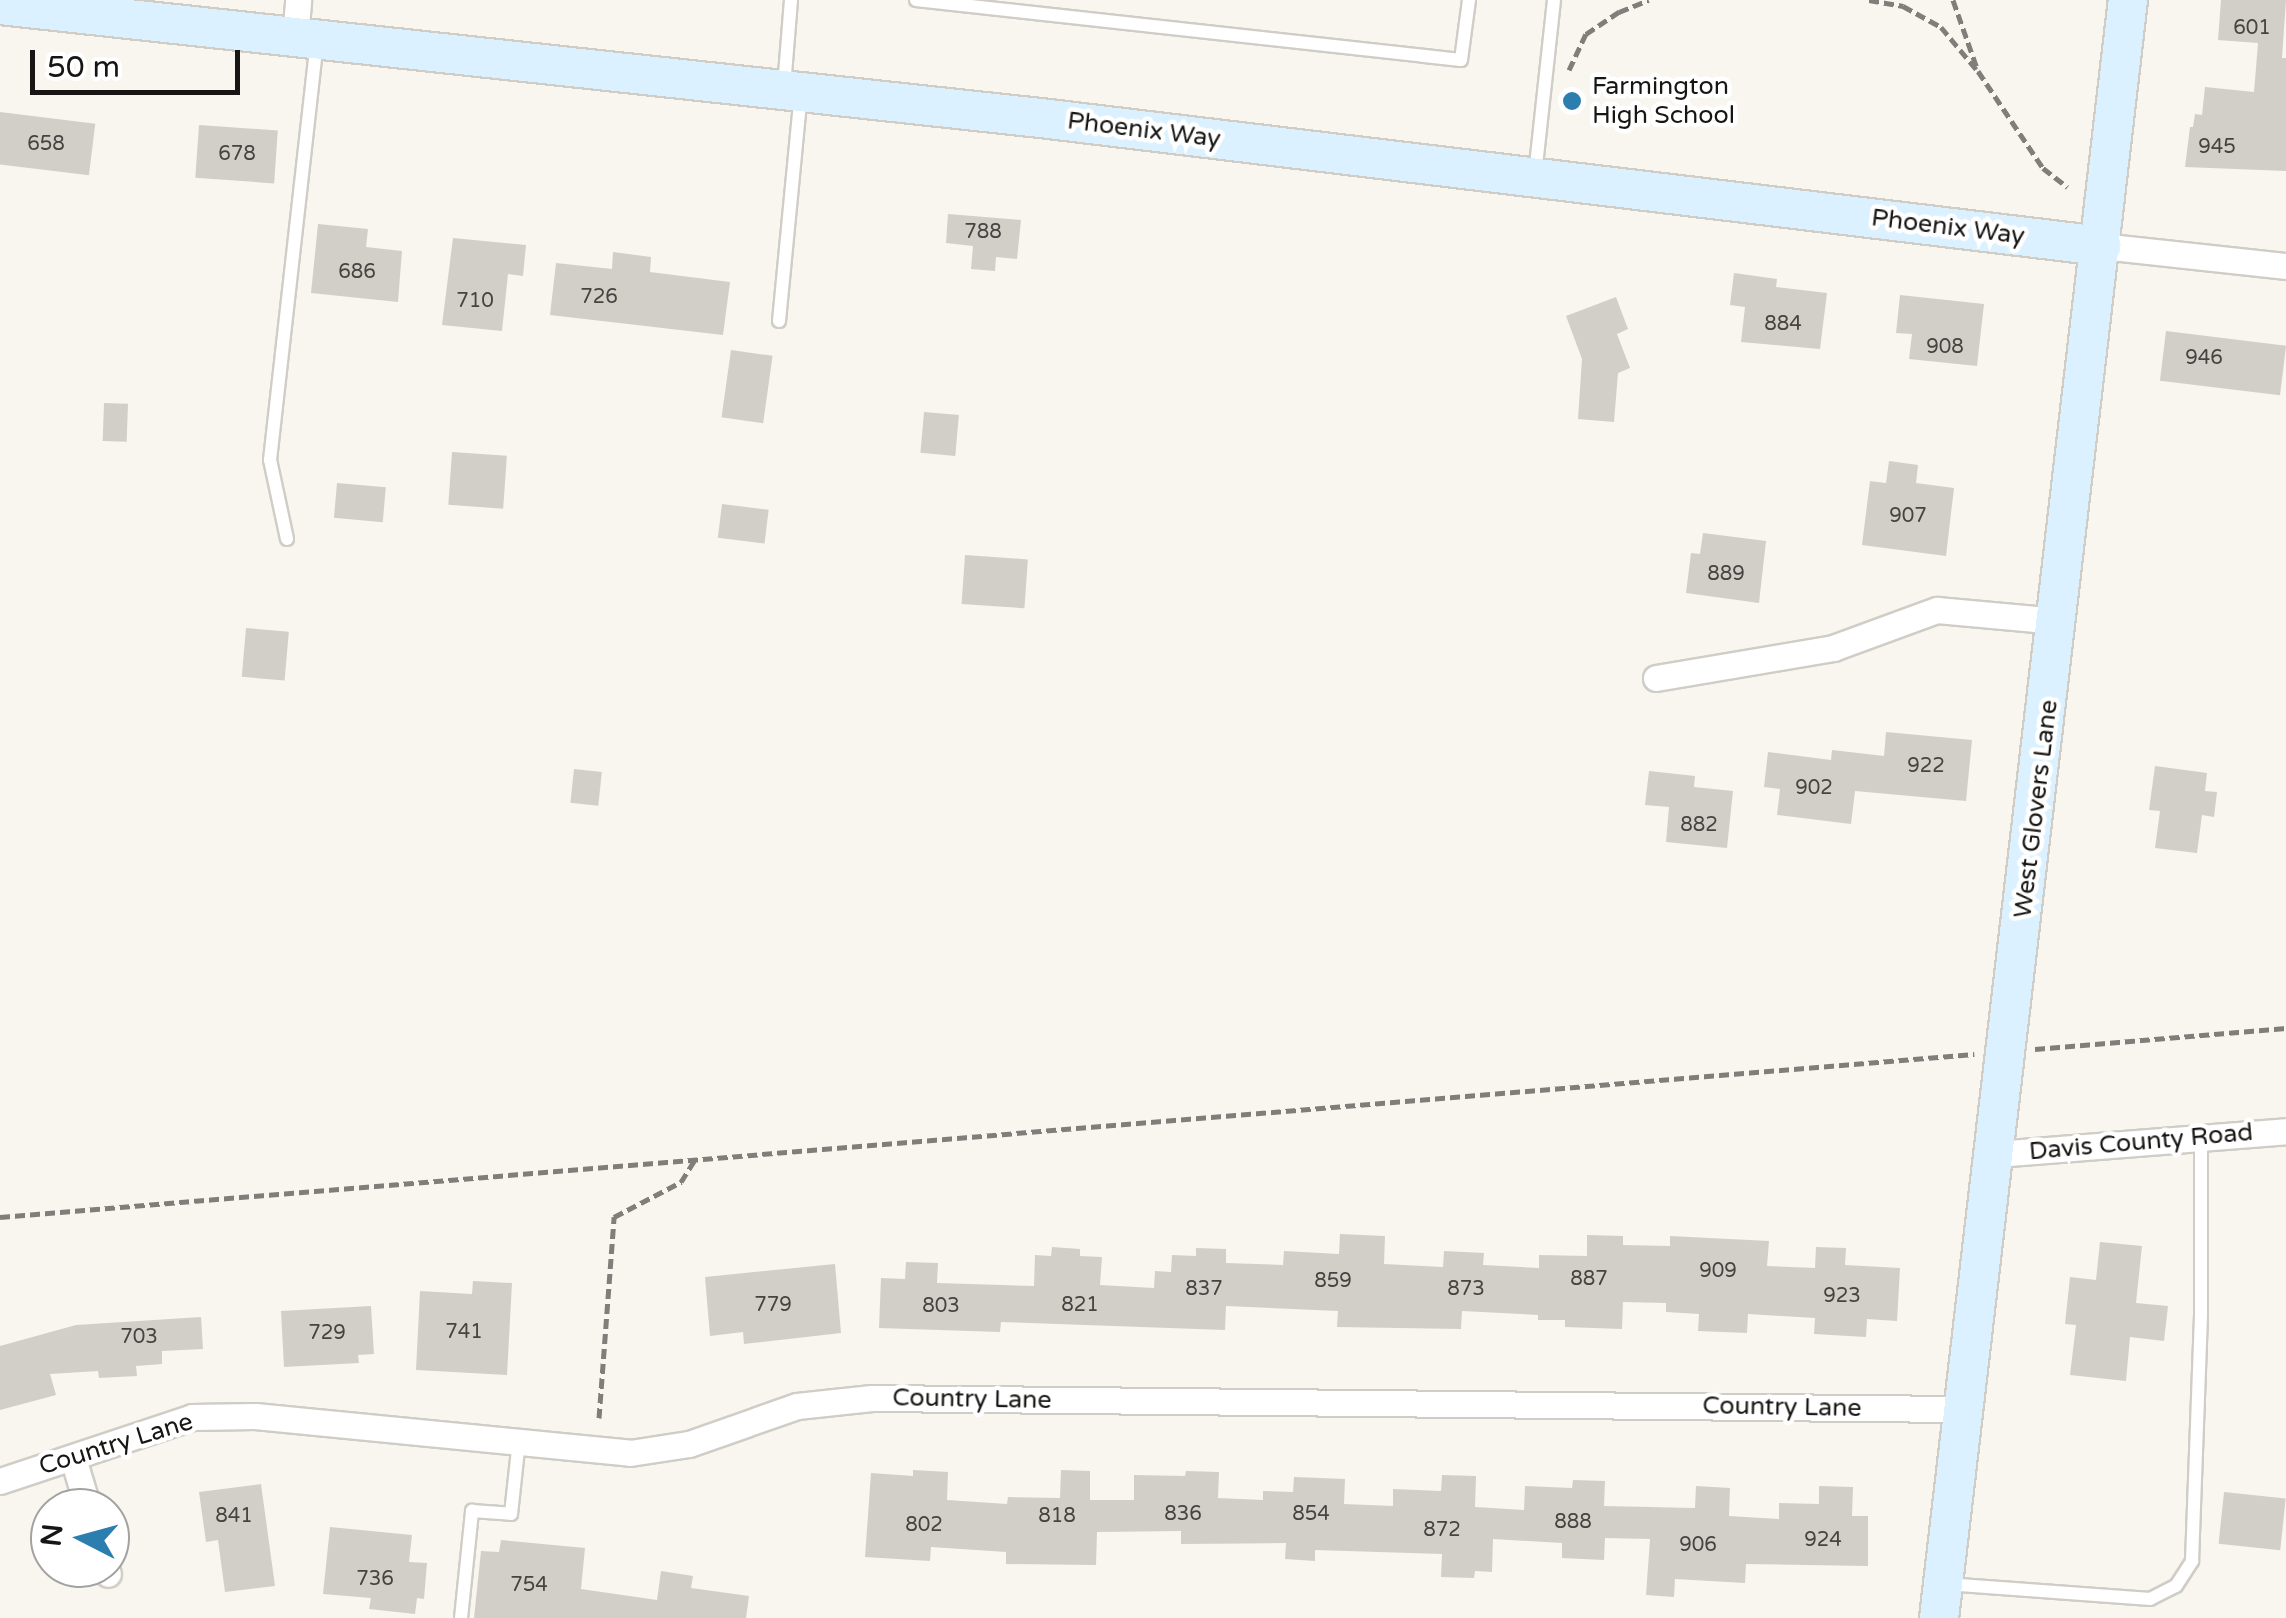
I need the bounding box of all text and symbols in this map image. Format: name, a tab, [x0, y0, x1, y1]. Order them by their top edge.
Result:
house number: 601	[2233, 16, 2271, 40]
scale bar	[35, 30, 245, 92]
text: 50 m	[47, 49, 120, 86]
place label: Farmington High School	[1592, 72, 1735, 131]
marker: Farmington High School	[1561, 90, 1583, 112]
street label: Phoenix Way	[1066, 106, 1222, 154]
house number: 658	[27, 132, 65, 156]
house number: 945	[2198, 135, 2236, 159]
house number: 678	[218, 142, 256, 166]
street label: Phoenix Way	[1870, 203, 2026, 251]
house number: 788	[964, 220, 1002, 244]
house number: 686	[338, 260, 376, 284]
house number: 726	[580, 285, 618, 309]
house number: 710	[456, 289, 494, 313]
house number: 884	[1764, 312, 1802, 336]
house number: 908	[1926, 335, 1964, 359]
house number: 946	[2185, 346, 2223, 370]
house number: 907	[1889, 504, 1927, 528]
house number: 889	[1707, 562, 1745, 586]
street label: West Glovers Lane	[2008, 698, 2064, 920]
house number: 922	[1907, 754, 1945, 778]
house number: 902	[1795, 776, 1833, 800]
house number: 882	[1680, 813, 1718, 837]
street label: Davis County Road	[2028, 1117, 2254, 1167]
house number: 909	[1699, 1259, 1737, 1283]
house number: 887	[1570, 1267, 1608, 1291]
house number: 859	[1314, 1269, 1352, 1293]
house number: 837	[1185, 1277, 1223, 1301]
house number: 873	[1447, 1277, 1485, 1301]
house number: 923	[1823, 1284, 1861, 1308]
house number: 779	[754, 1293, 792, 1317]
house number: 821	[1061, 1293, 1099, 1317]
house number: 803	[922, 1294, 960, 1318]
house number: 741	[445, 1320, 483, 1344]
house number: 729	[308, 1321, 346, 1345]
house number: 703	[120, 1325, 158, 1349]
street label: Country Lane	[892, 1383, 1052, 1415]
street label: Country Lane	[1702, 1391, 1862, 1423]
street label: Country Lane	[35, 1406, 197, 1482]
north arrow	[30, 1488, 130, 1588]
house number: 836	[1164, 1502, 1202, 1526]
house number: 854	[1292, 1502, 1330, 1526]
house number: 841	[215, 1504, 253, 1528]
house number: 818	[1038, 1504, 1076, 1528]
house number: 888	[1554, 1510, 1592, 1534]
house number: 802	[905, 1513, 943, 1537]
house number: 872	[1423, 1518, 1461, 1542]
text: N	[34, 1522, 70, 1548]
house number: 924	[1804, 1528, 1842, 1552]
house number: 906	[1679, 1533, 1717, 1557]
house number: 736	[356, 1567, 394, 1591]
house number: 754	[510, 1573, 548, 1597]

